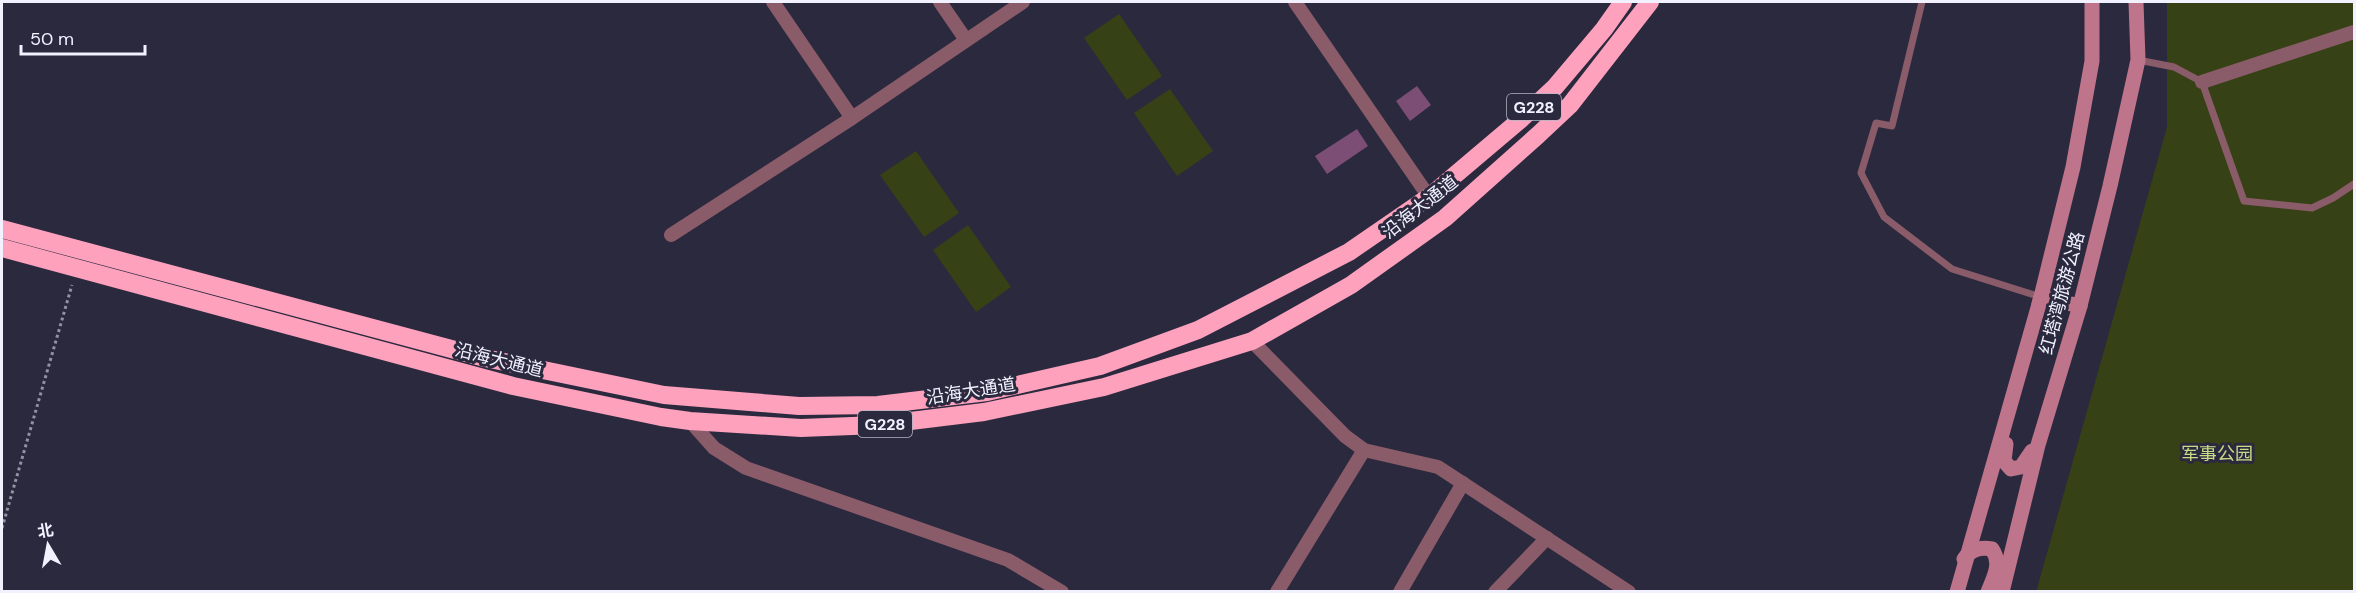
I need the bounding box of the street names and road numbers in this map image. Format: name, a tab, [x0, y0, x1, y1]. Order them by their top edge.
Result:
road number: G228	[1507, 94, 1561, 120]
street label: 沿海大通道	[1377, 170, 1463, 244]
street label: 红塔湾旅游公路	[2034, 229, 2090, 357]
street label: 沿海大通道	[452, 337, 546, 383]
street label: 沿海大通道	[925, 372, 1017, 410]
road number: G228	[858, 411, 912, 437]

